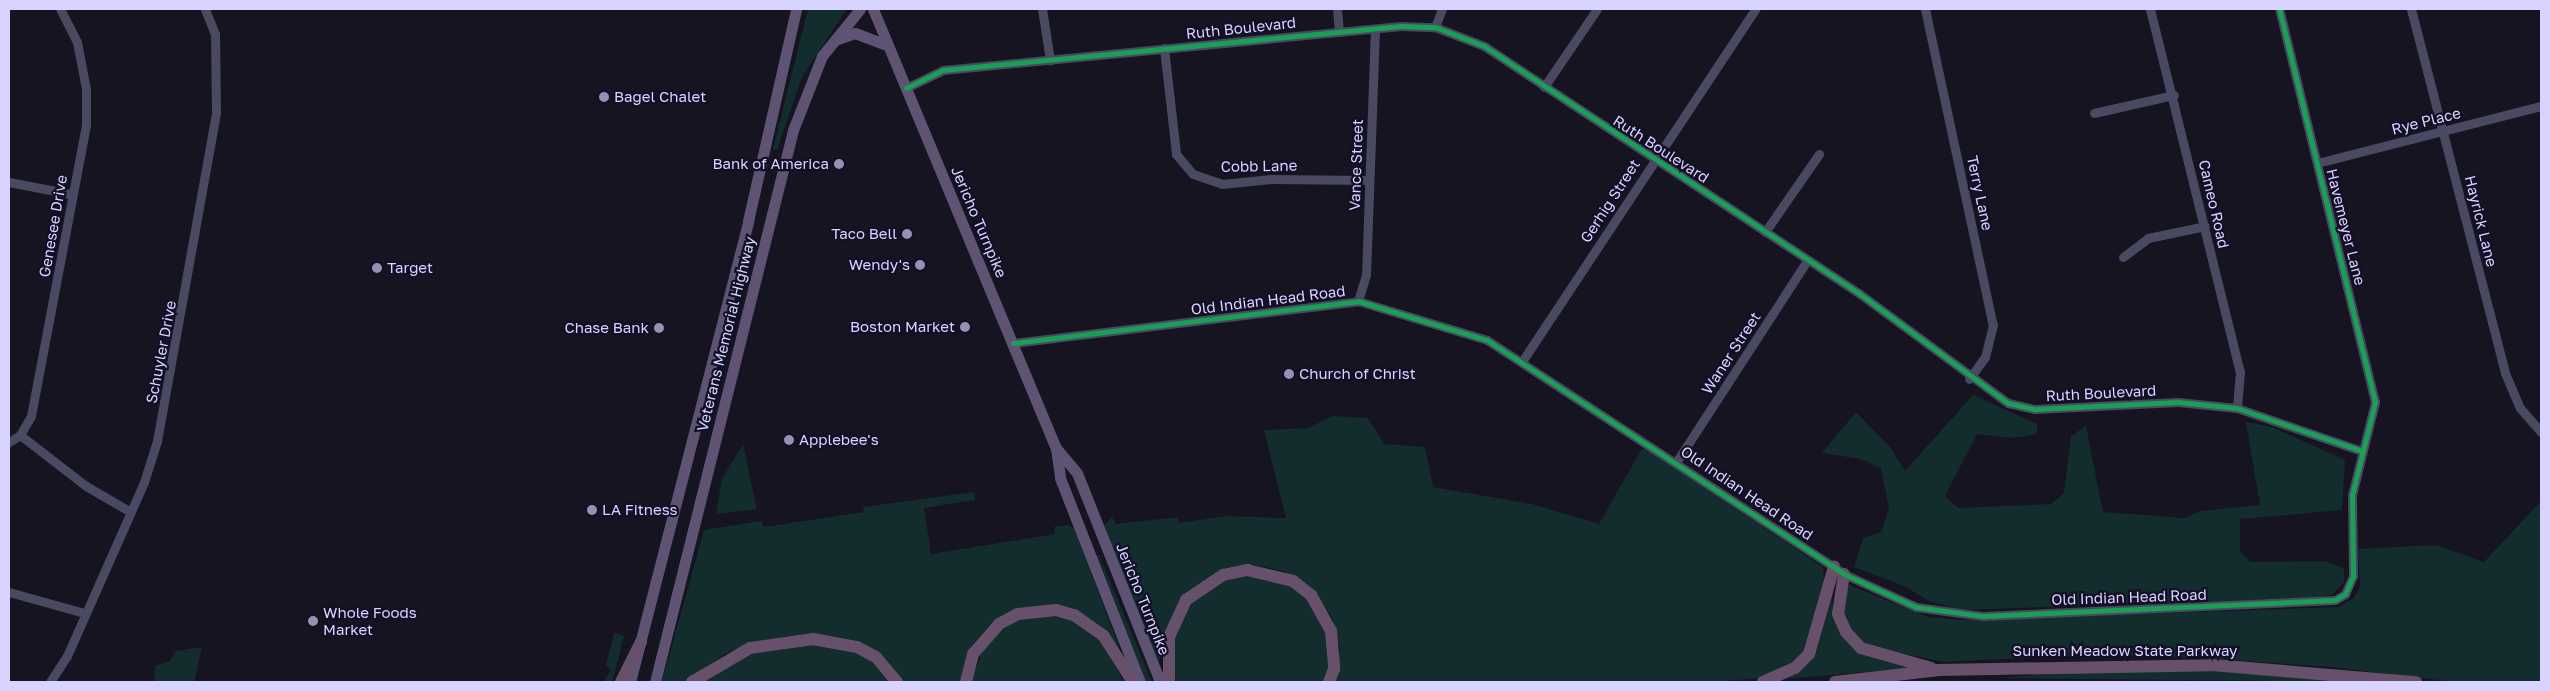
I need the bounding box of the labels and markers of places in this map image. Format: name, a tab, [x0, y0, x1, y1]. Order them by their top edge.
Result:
place label: Bagel Chalet	[614, 88, 706, 106]
marker: Bagel Chalet	[598, 91, 610, 103]
place label: Bank of America	[712, 155, 829, 173]
marker: Bank of America	[833, 158, 845, 170]
place label: Taco Bell	[831, 225, 897, 243]
marker: Taco Bell	[901, 228, 913, 240]
place label: Wendy's	[849, 256, 910, 274]
place label: Target	[387, 259, 433, 277]
marker: Wendy's	[914, 259, 926, 271]
marker: Target	[371, 262, 383, 274]
place label: Boston Market	[850, 318, 955, 336]
place label: Chase Bank	[564, 319, 649, 337]
marker: Boston Market	[959, 321, 971, 333]
marker: Chase Bank	[653, 322, 665, 334]
place label: Church of Christ	[1299, 365, 1416, 383]
marker: Church of Christ	[1283, 368, 1295, 380]
place label: Applebee's	[799, 431, 879, 449]
marker: Applebee's	[783, 434, 795, 446]
place label: LA Fitness	[602, 501, 678, 519]
marker: LA Fitness	[586, 504, 598, 516]
place label: Whole Foods Market	[323, 603, 417, 638]
marker: Whole Foods Market	[307, 615, 319, 627]

